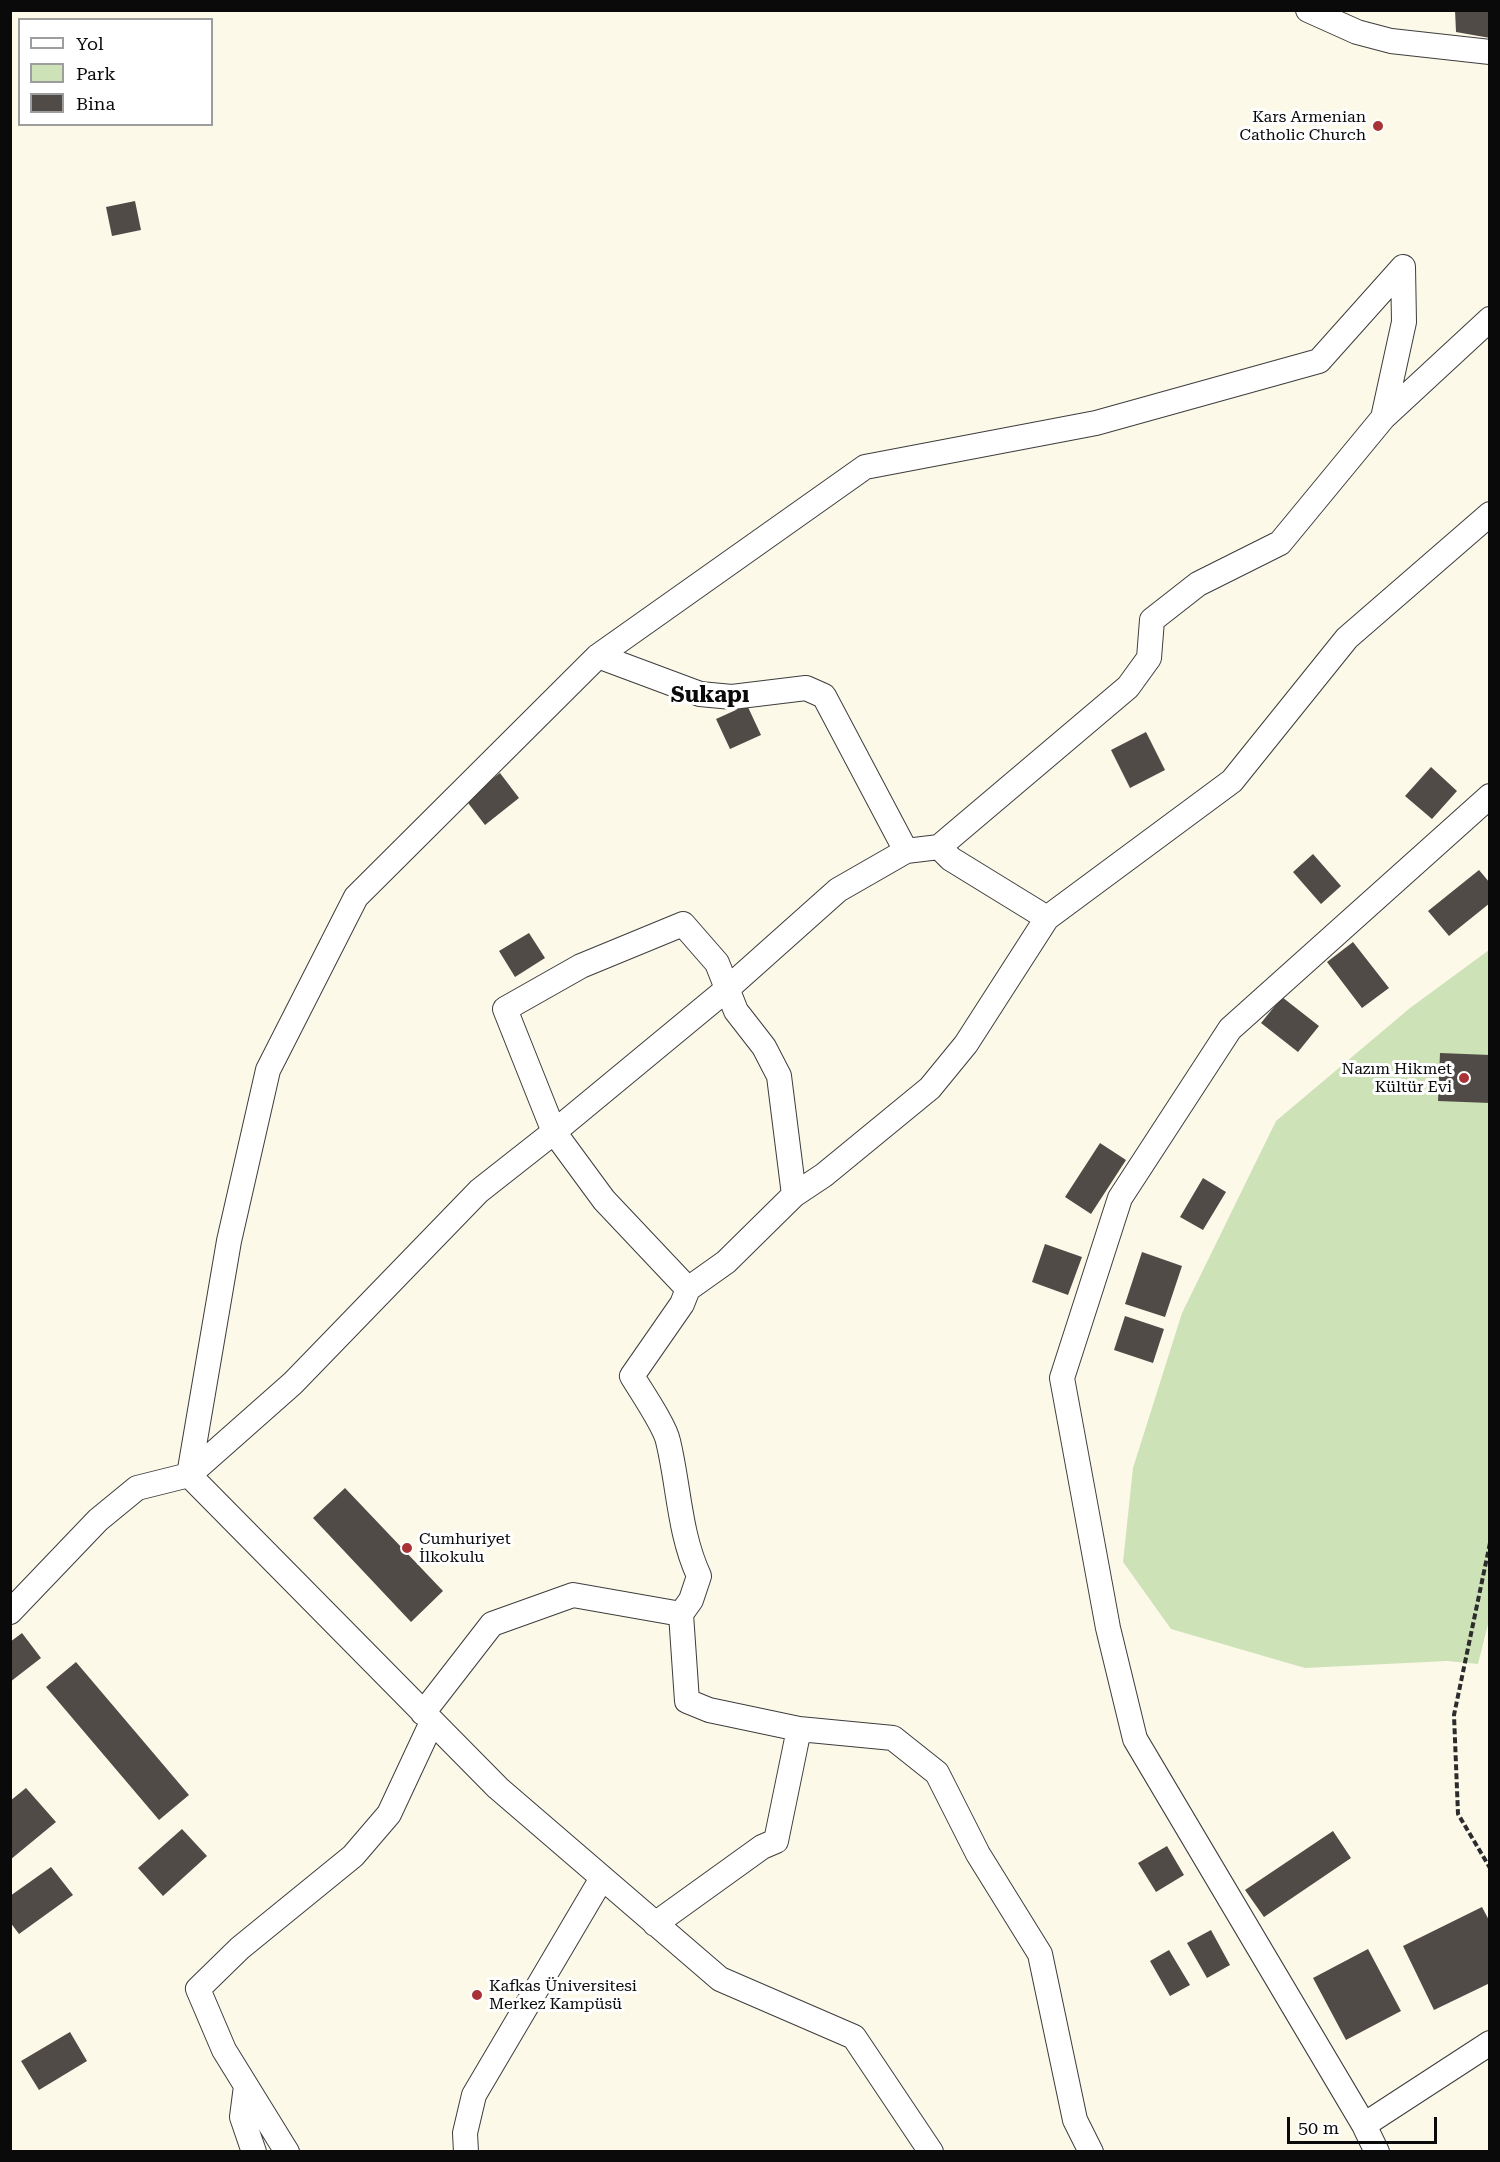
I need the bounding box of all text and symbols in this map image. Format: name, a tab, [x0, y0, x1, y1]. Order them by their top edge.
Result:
legend	[18, 18, 213, 126]
text: Yol	[76, 33, 104, 54]
text: Park	[76, 63, 116, 84]
text: Bina	[76, 93, 115, 114]
place label: Kars Armenian Catholic Church	[1240, 107, 1366, 145]
marker: Kars Armenian Catholic Church	[1371, 119, 1385, 133]
district label: Sukapı	[671, 683, 749, 709]
place label: Nazım Hikmet Kültür Evi	[1342, 1059, 1452, 1097]
marker: Nazım Hikmet Kültür Evi	[1457, 1071, 1471, 1085]
place label: Cumhuriyet İlkokulu	[419, 1529, 511, 1567]
marker: Cumhuriyet İlkokulu	[400, 1541, 414, 1555]
place label: Kafkas Üniversitesi Merkez Kampüsü	[489, 1976, 637, 2014]
marker: Kafkas Üniversitesi Merkez Kampüsü	[470, 1988, 484, 2002]
scale bar	[1290, 2105, 1440, 2143]
text: 50 m	[1298, 2117, 1339, 2138]

